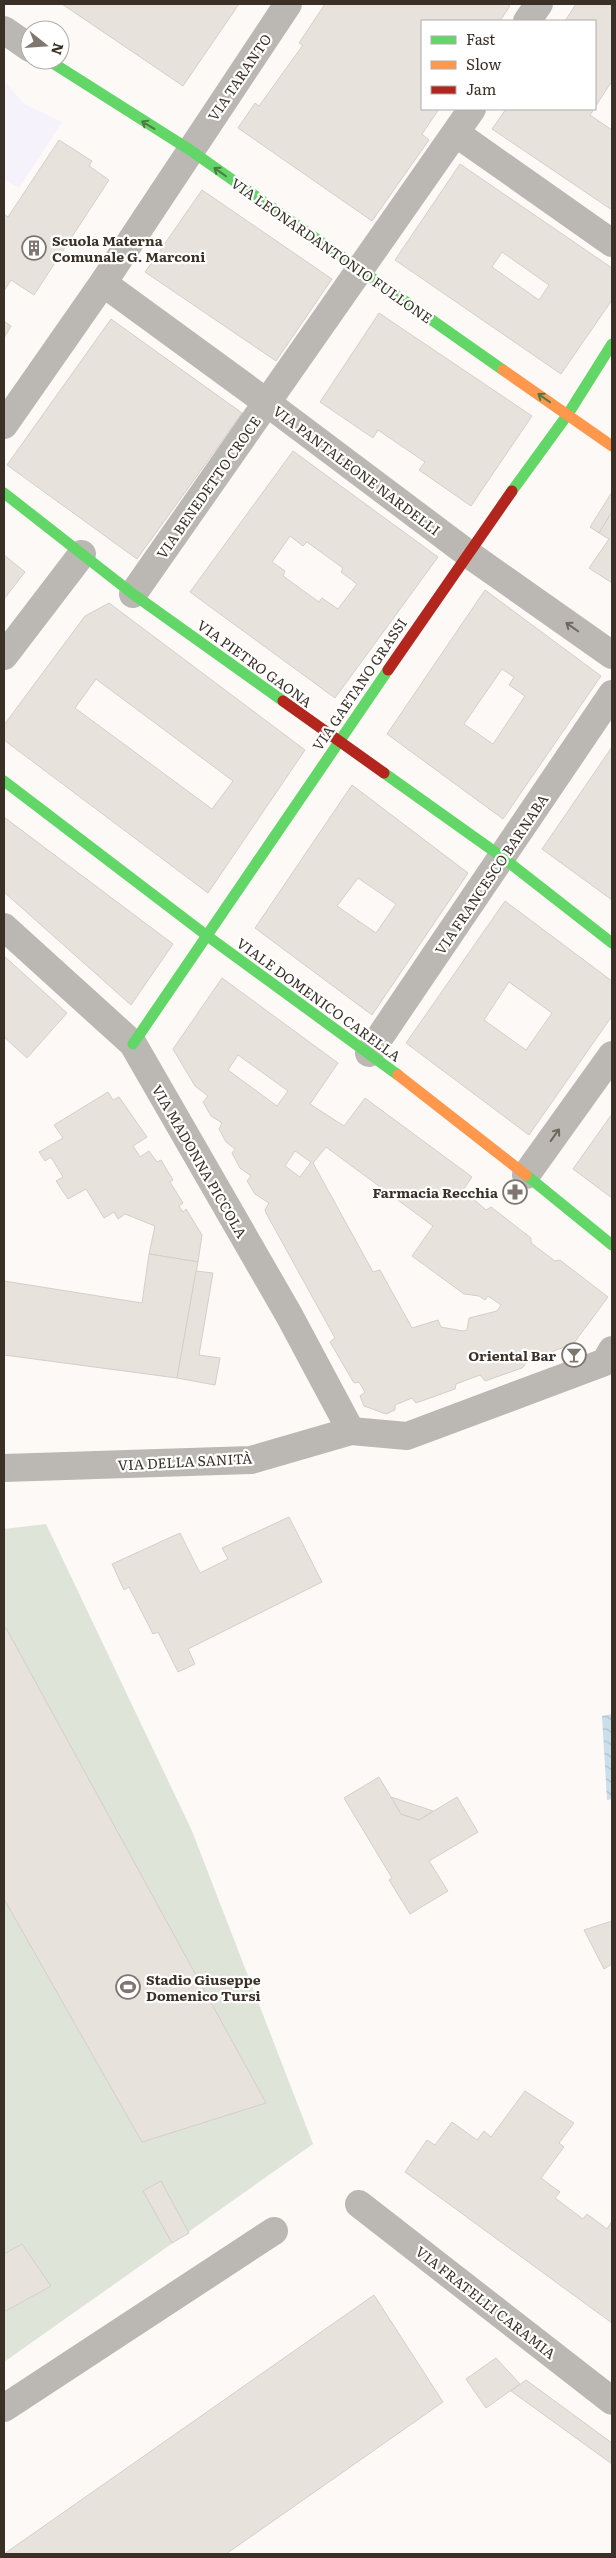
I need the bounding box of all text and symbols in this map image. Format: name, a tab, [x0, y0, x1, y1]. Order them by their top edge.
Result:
north arrow	[20, 20, 70, 70]
legend	[421, 20, 596, 110]
text: Fast	[466, 27, 495, 50]
street label: VIA TARANTO	[202, 29, 276, 125]
text: N	[47, 41, 70, 58]
text: Slow	[466, 52, 501, 75]
text: Jam	[466, 77, 497, 100]
one-way arrow	[142, 120, 156, 130]
one-way arrow	[214, 166, 227, 177]
street label: VIA LEONARDANTONIO FULLONE	[227, 173, 437, 327]
place label: Scuola Materna Comunale G. Marconi	[52, 230, 205, 266]
building icon: Scuola Materna Comunale G. Marconi	[21, 235, 47, 261]
one-way arrow	[537, 393, 551, 403]
street label: VIA PANTALEONE NARDELLI	[269, 400, 445, 540]
street label: VIA BENEDETTO CROCE	[151, 412, 265, 562]
street label: VIA PIETRO GAONA	[193, 614, 317, 712]
street label: VIA GAETANO GRASSI	[307, 614, 411, 754]
one-way arrow	[565, 622, 579, 632]
street label: VIA FRANCESCO BARNABA	[430, 789, 553, 958]
street label: VIALE DOMENICO CARELLA	[233, 933, 406, 1066]
street label: VIA MADONNA PICCOLA	[148, 1081, 252, 1242]
one-way arrow	[549, 1129, 560, 1142]
pharmacy icon: Farmacia Recchia	[502, 1179, 528, 1205]
place label: Farmacia Recchia	[372, 1182, 499, 1202]
bar icon: Oriental Bar	[561, 1342, 587, 1368]
place label: Oriental Bar	[468, 1345, 556, 1365]
street label: VIA DELLA SANITÀ	[117, 1447, 254, 1475]
place label: Stadio Giuseppe Domenico Tursi	[146, 1969, 261, 2005]
sports icon: Stadio Giuseppe Domenico Tursi	[115, 1974, 141, 2000]
street label: VIA FRATELLI CARAMIA	[412, 2241, 561, 2363]

